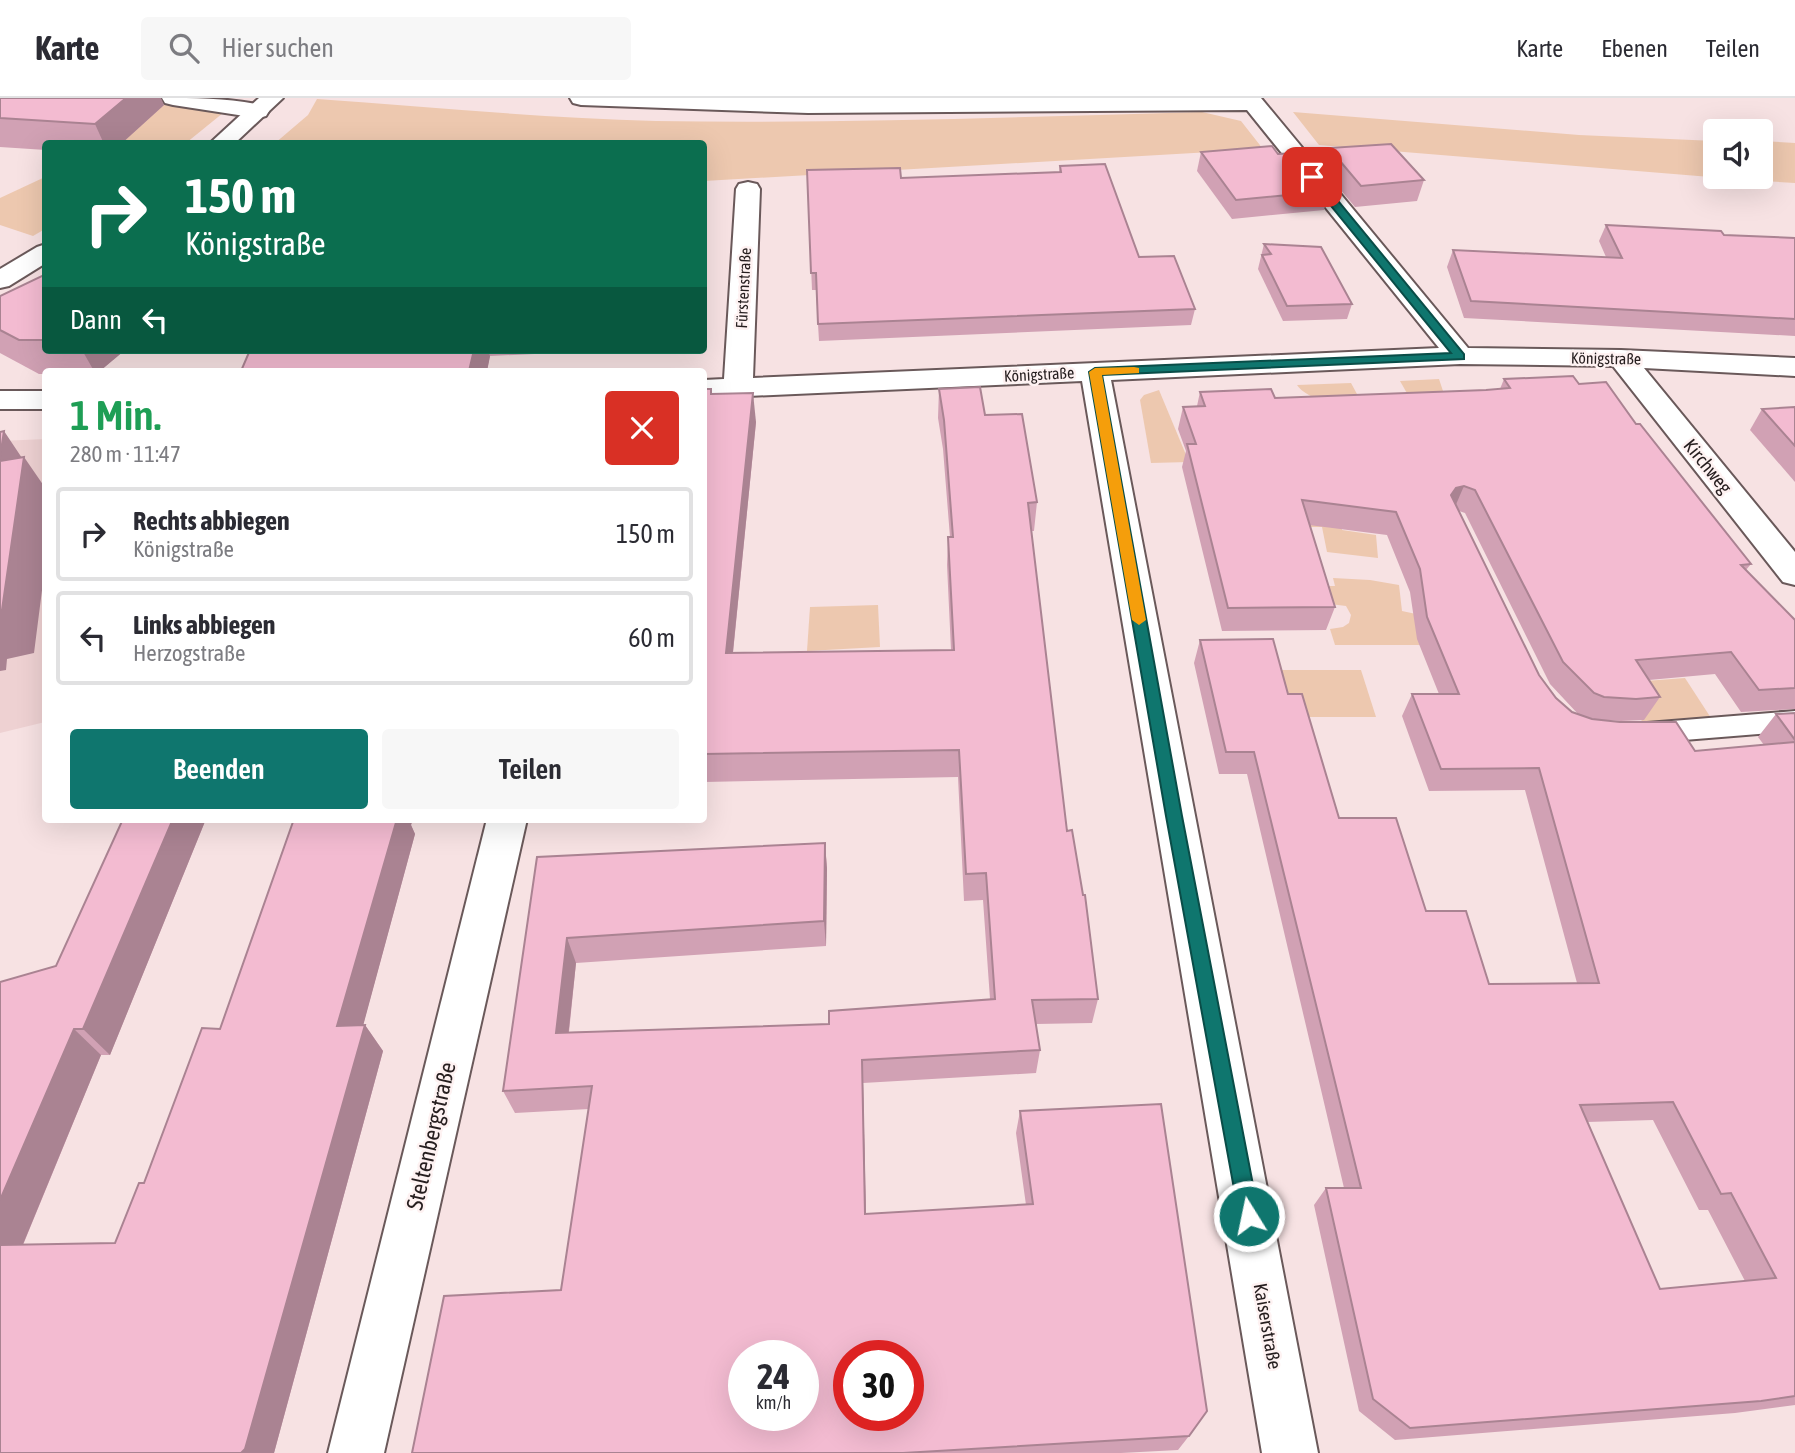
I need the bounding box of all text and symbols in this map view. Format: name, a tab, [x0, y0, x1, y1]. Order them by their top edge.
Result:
search box	[141, 17, 631, 80]
text: Karte	[35, 29, 99, 67]
icon: search	[165, 29, 203, 67]
text: Hier suchen	[221, 33, 334, 63]
text: Karte	[1516, 35, 1563, 62]
text: Ebenen	[1601, 35, 1668, 62]
text: Teilen	[1706, 35, 1760, 62]
map controls	[1703, 119, 1773, 189]
button: sound	[1703, 119, 1773, 189]
pin	[1282, 147, 1342, 207]
icon: arrive	[1293, 158, 1331, 196]
text: 150 m	[185, 167, 296, 223]
icon: right	[70, 168, 161, 259]
text: Königstraße	[185, 225, 325, 262]
street label: Fürstenstraße	[732, 247, 754, 329]
icon: left	[136, 301, 174, 339]
text: Dann	[70, 305, 122, 335]
street label: Königstraße	[1571, 348, 1641, 369]
street label: Königstraße	[1003, 363, 1075, 386]
text: 1 Min.	[70, 391, 161, 439]
button: close	[605, 391, 679, 465]
street label: Kirchweg	[1679, 434, 1737, 498]
text: 280 m · 11:47	[70, 441, 181, 467]
text: Rechts abbiegen	[133, 506, 290, 536]
icon: right	[74, 515, 112, 553]
text: 150 m	[616, 519, 675, 549]
text: Königstraße	[133, 536, 234, 562]
text: Links abbiegen	[133, 610, 275, 640]
icon: left	[74, 619, 112, 657]
text: 60 m	[628, 623, 675, 653]
text: Herzogstraße	[133, 640, 245, 666]
button: Beenden	[70, 729, 368, 809]
button: Teilen	[382, 729, 679, 809]
street label: Steltenbergstraße	[401, 1060, 461, 1212]
position arrow	[1212, 1179, 1286, 1253]
street label: Kaiserstraße	[1250, 1281, 1286, 1371]
speed limit sign: 30	[833, 1340, 924, 1431]
text: 24	[757, 1356, 790, 1396]
text: km/h	[756, 1392, 791, 1413]

